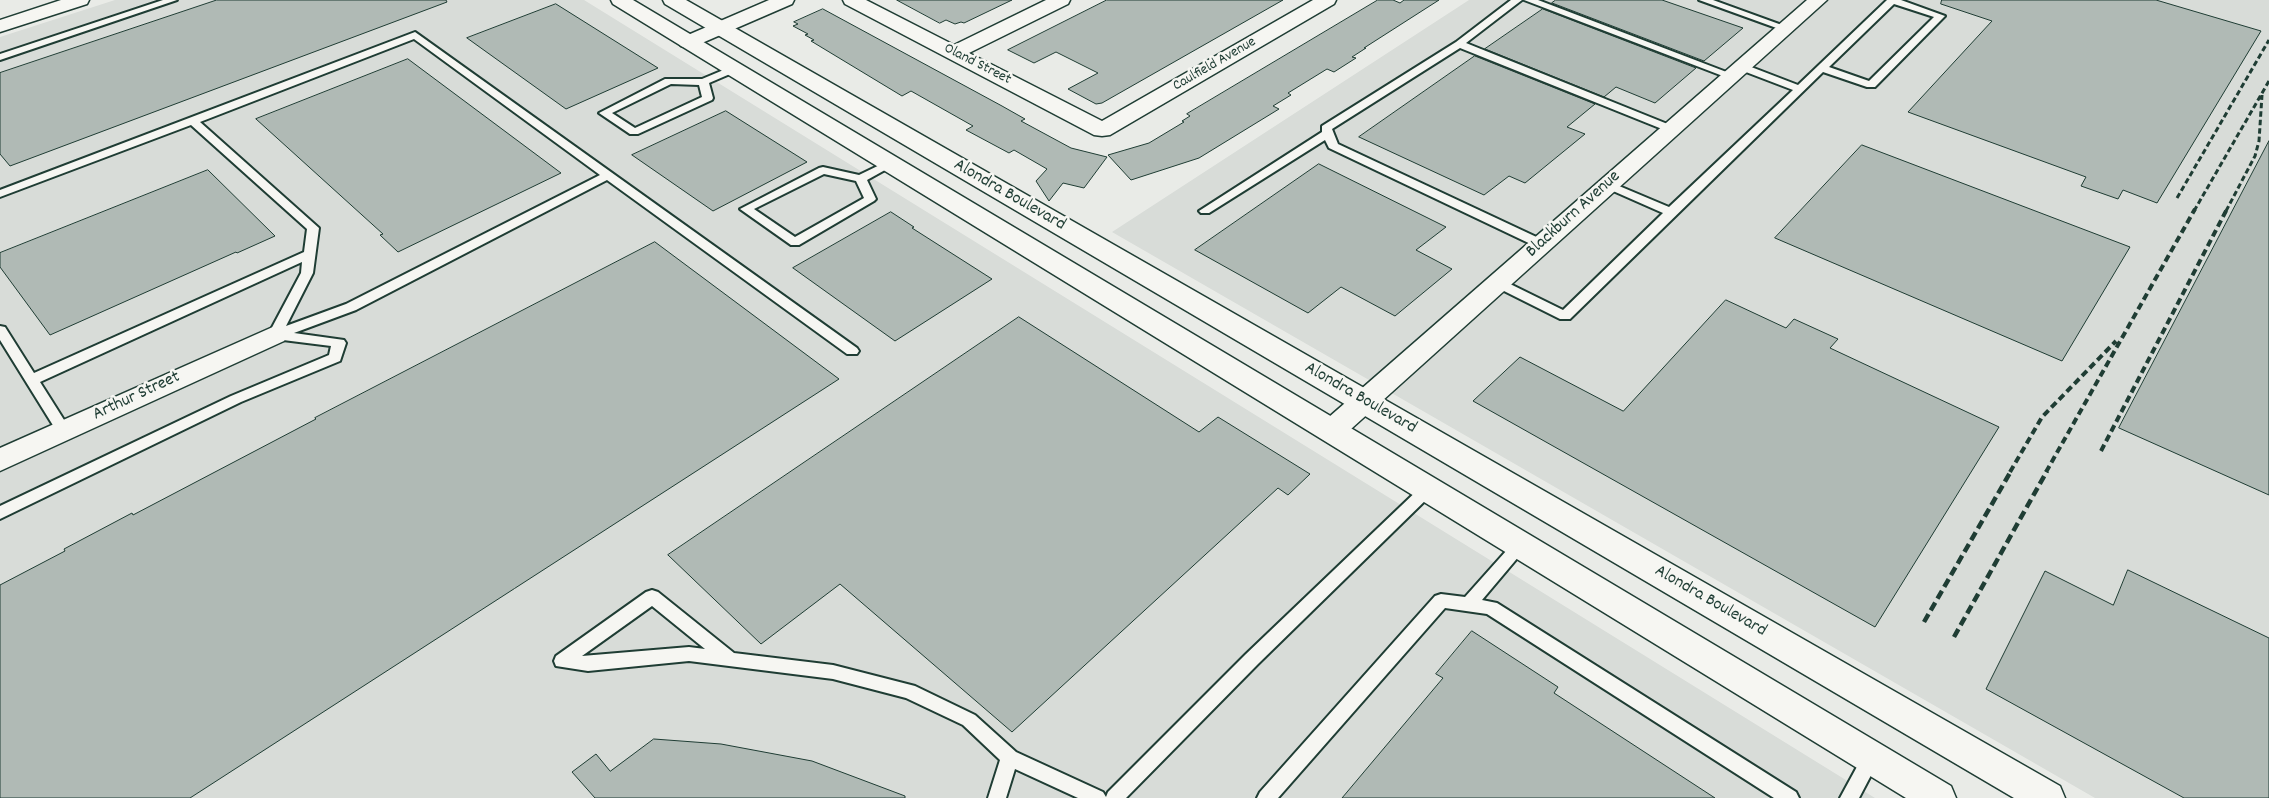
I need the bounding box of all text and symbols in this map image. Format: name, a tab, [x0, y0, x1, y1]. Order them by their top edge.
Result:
street label: Caulfield Avenue	[1170, 34, 1260, 96]
street label: Oland Street	[940, 40, 1014, 90]
street label: Alondra Boulevard	[949, 155, 1069, 237]
street label: Blackburn Avenue	[1522, 167, 1626, 263]
street label: Alondra Boulevard	[1300, 358, 1420, 440]
street label: Arthur Street	[90, 367, 184, 427]
street label: Alondra Boulevard	[1650, 561, 1770, 643]

